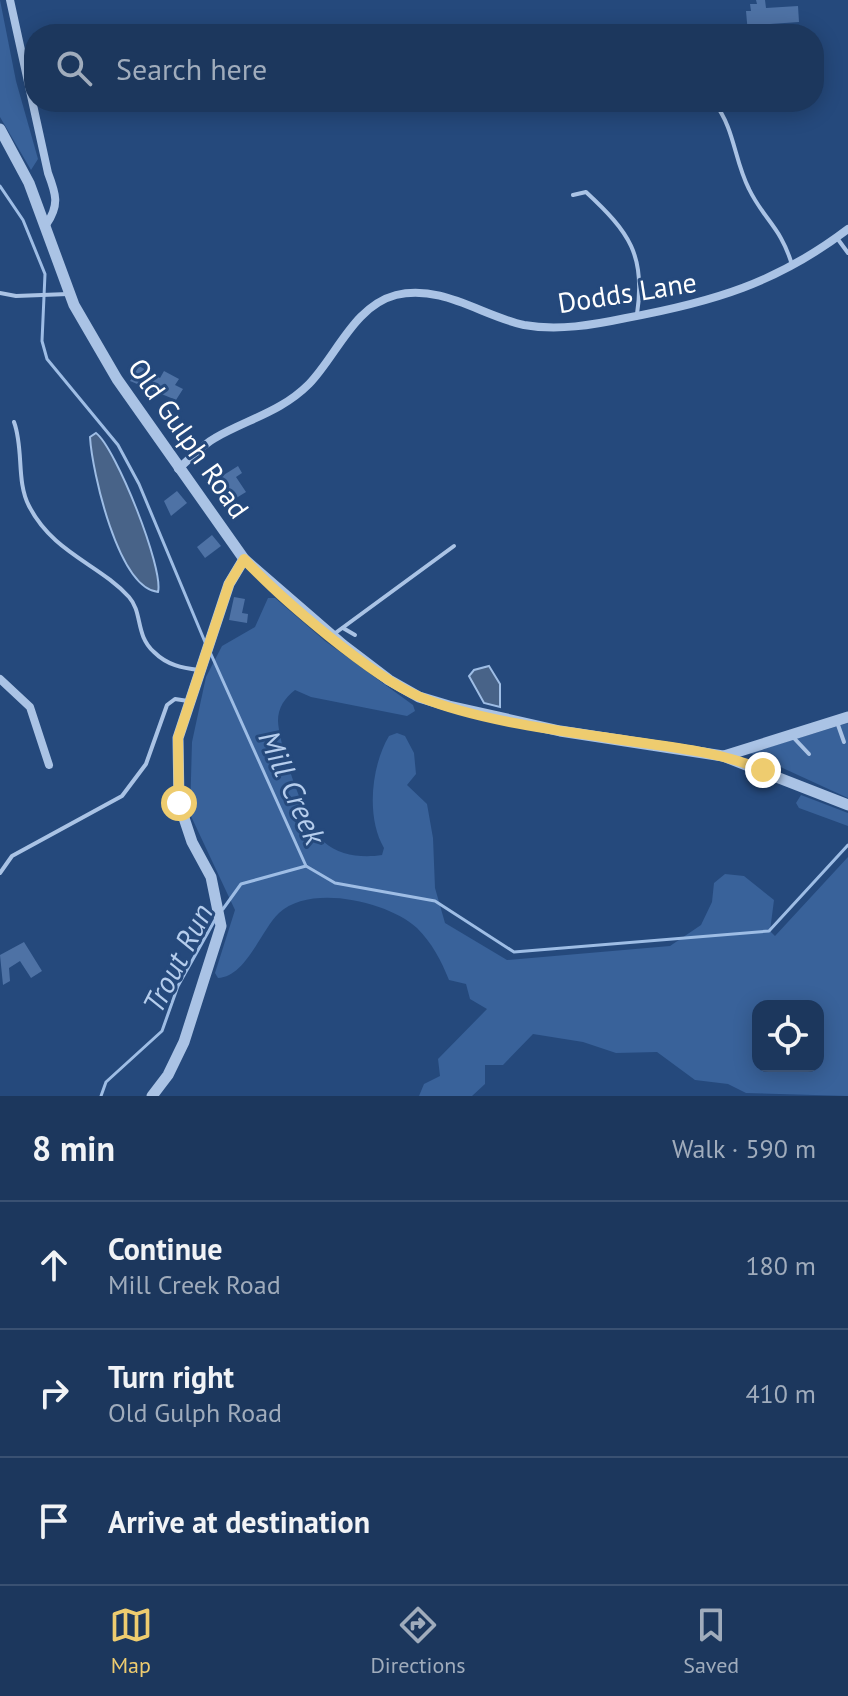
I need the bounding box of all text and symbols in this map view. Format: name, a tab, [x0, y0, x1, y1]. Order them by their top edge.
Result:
search box	[24, 24, 824, 112]
icon: search	[52, 46, 96, 90]
text: Search here	[116, 49, 267, 88]
street label: Dodds Lane	[555, 263, 699, 321]
street label: Old Gulph Road	[120, 351, 258, 525]
water label: Mill Creek	[251, 724, 336, 852]
route end	[745, 752, 781, 788]
route start	[161, 785, 197, 821]
water label: Trout Run	[133, 897, 221, 1019]
map controls	[752, 1000, 824, 1072]
button: locate	[752, 1000, 824, 1072]
text: 8 min	[32, 1126, 115, 1170]
text: Walk · 590 m	[672, 1132, 816, 1165]
text: Continue	[108, 1229, 222, 1268]
icon: ahead	[32, 1243, 76, 1287]
text: 180 m	[745, 1249, 816, 1282]
text: Mill Creek Road	[108, 1268, 281, 1301]
text: Turn right	[108, 1357, 234, 1396]
icon: right	[32, 1371, 76, 1415]
text: 410 m	[745, 1377, 816, 1410]
text: Old Gulph Road	[108, 1396, 282, 1429]
icon: arrive	[32, 1499, 76, 1543]
text: Arrive at destination	[108, 1502, 370, 1541]
tab: Map	[109, 1603, 153, 1679]
tab: Directions	[370, 1603, 466, 1679]
tab: Saved	[683, 1603, 739, 1679]

